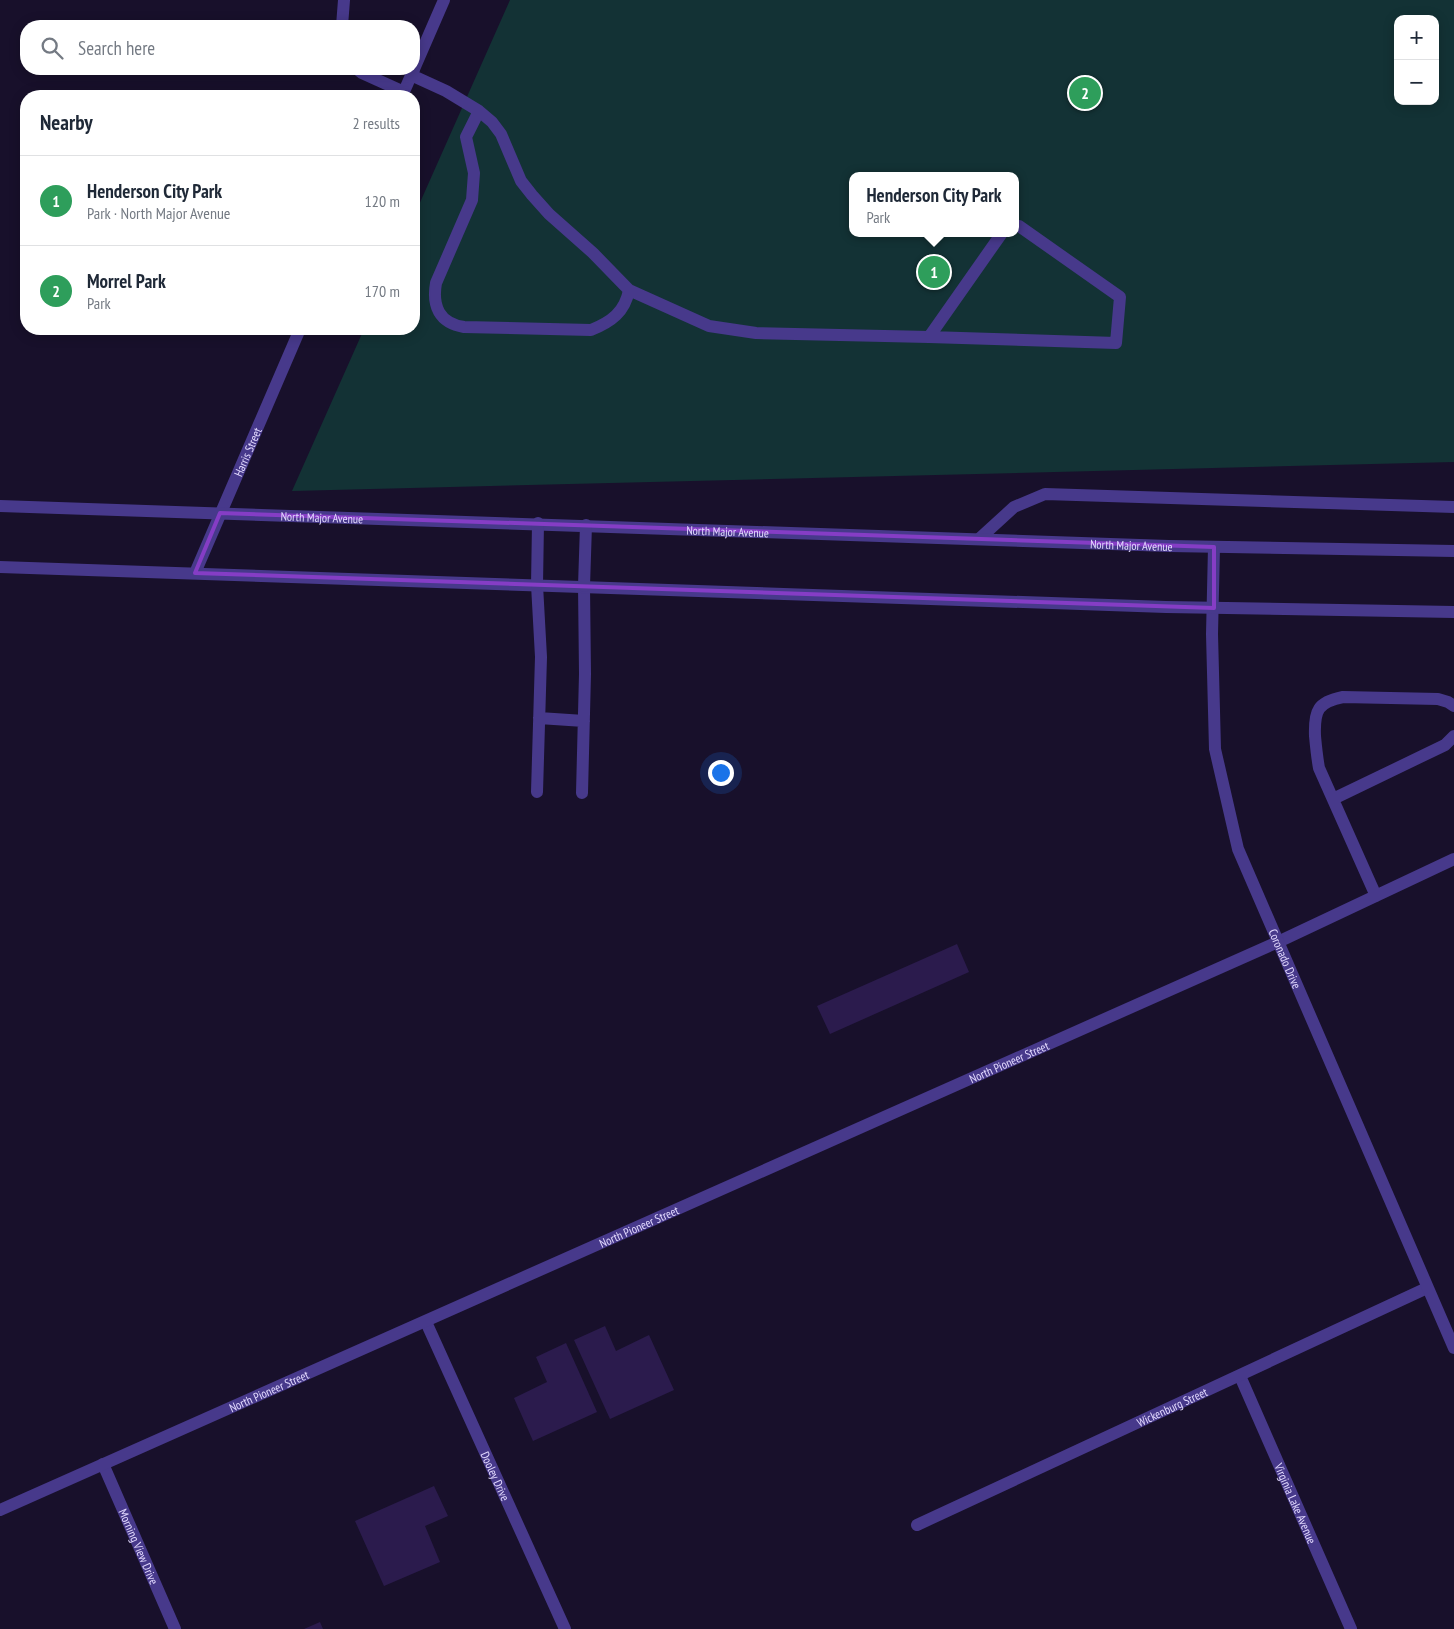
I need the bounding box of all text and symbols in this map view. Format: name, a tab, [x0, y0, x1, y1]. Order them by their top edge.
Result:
map controls	[1394, 15, 1439, 105]
button: +	[1394, 15, 1439, 60]
search box	[20, 20, 420, 75]
icon: search	[38, 34, 66, 62]
text: Search here	[78, 36, 155, 60]
button: −	[1394, 60, 1439, 105]
pin: 2	[1069, 74, 1101, 112]
text: Nearby	[40, 109, 93, 136]
text: 2 results	[353, 113, 400, 133]
popup	[849, 172, 1019, 237]
text: Henderson City Park	[87, 179, 222, 203]
text: Henderson City Park	[866, 183, 1002, 207]
text: 1	[52, 191, 60, 211]
text: 120 m	[365, 191, 400, 211]
text: Park · North Major Avenue	[87, 203, 230, 223]
text: Park	[866, 207, 890, 227]
pin: 1	[918, 253, 950, 291]
text: Morrel Park	[87, 269, 166, 293]
text: 2	[52, 281, 60, 301]
text: 170 m	[365, 281, 400, 301]
text: Park	[87, 293, 111, 313]
street label: Harris Street	[230, 424, 265, 479]
street label: North Major Avenue	[280, 508, 363, 526]
street label: North Major Avenue	[686, 522, 769, 540]
street label: North Major Avenue	[1090, 536, 1173, 554]
your location	[708, 760, 734, 786]
street label: Coronado Drive	[1266, 926, 1305, 991]
street label: North Pioneer Street	[967, 1037, 1052, 1086]
street label: North Pioneer Street	[597, 1202, 681, 1250]
street label: North Pioneer Street	[227, 1366, 311, 1415]
street label: Wickenburg Street	[1134, 1383, 1210, 1429]
street label: Dooley Drive	[478, 1449, 513, 1503]
street label: Virginia Lake Avenue	[1271, 1460, 1320, 1546]
street label: Morning View Drive	[116, 1506, 162, 1587]

